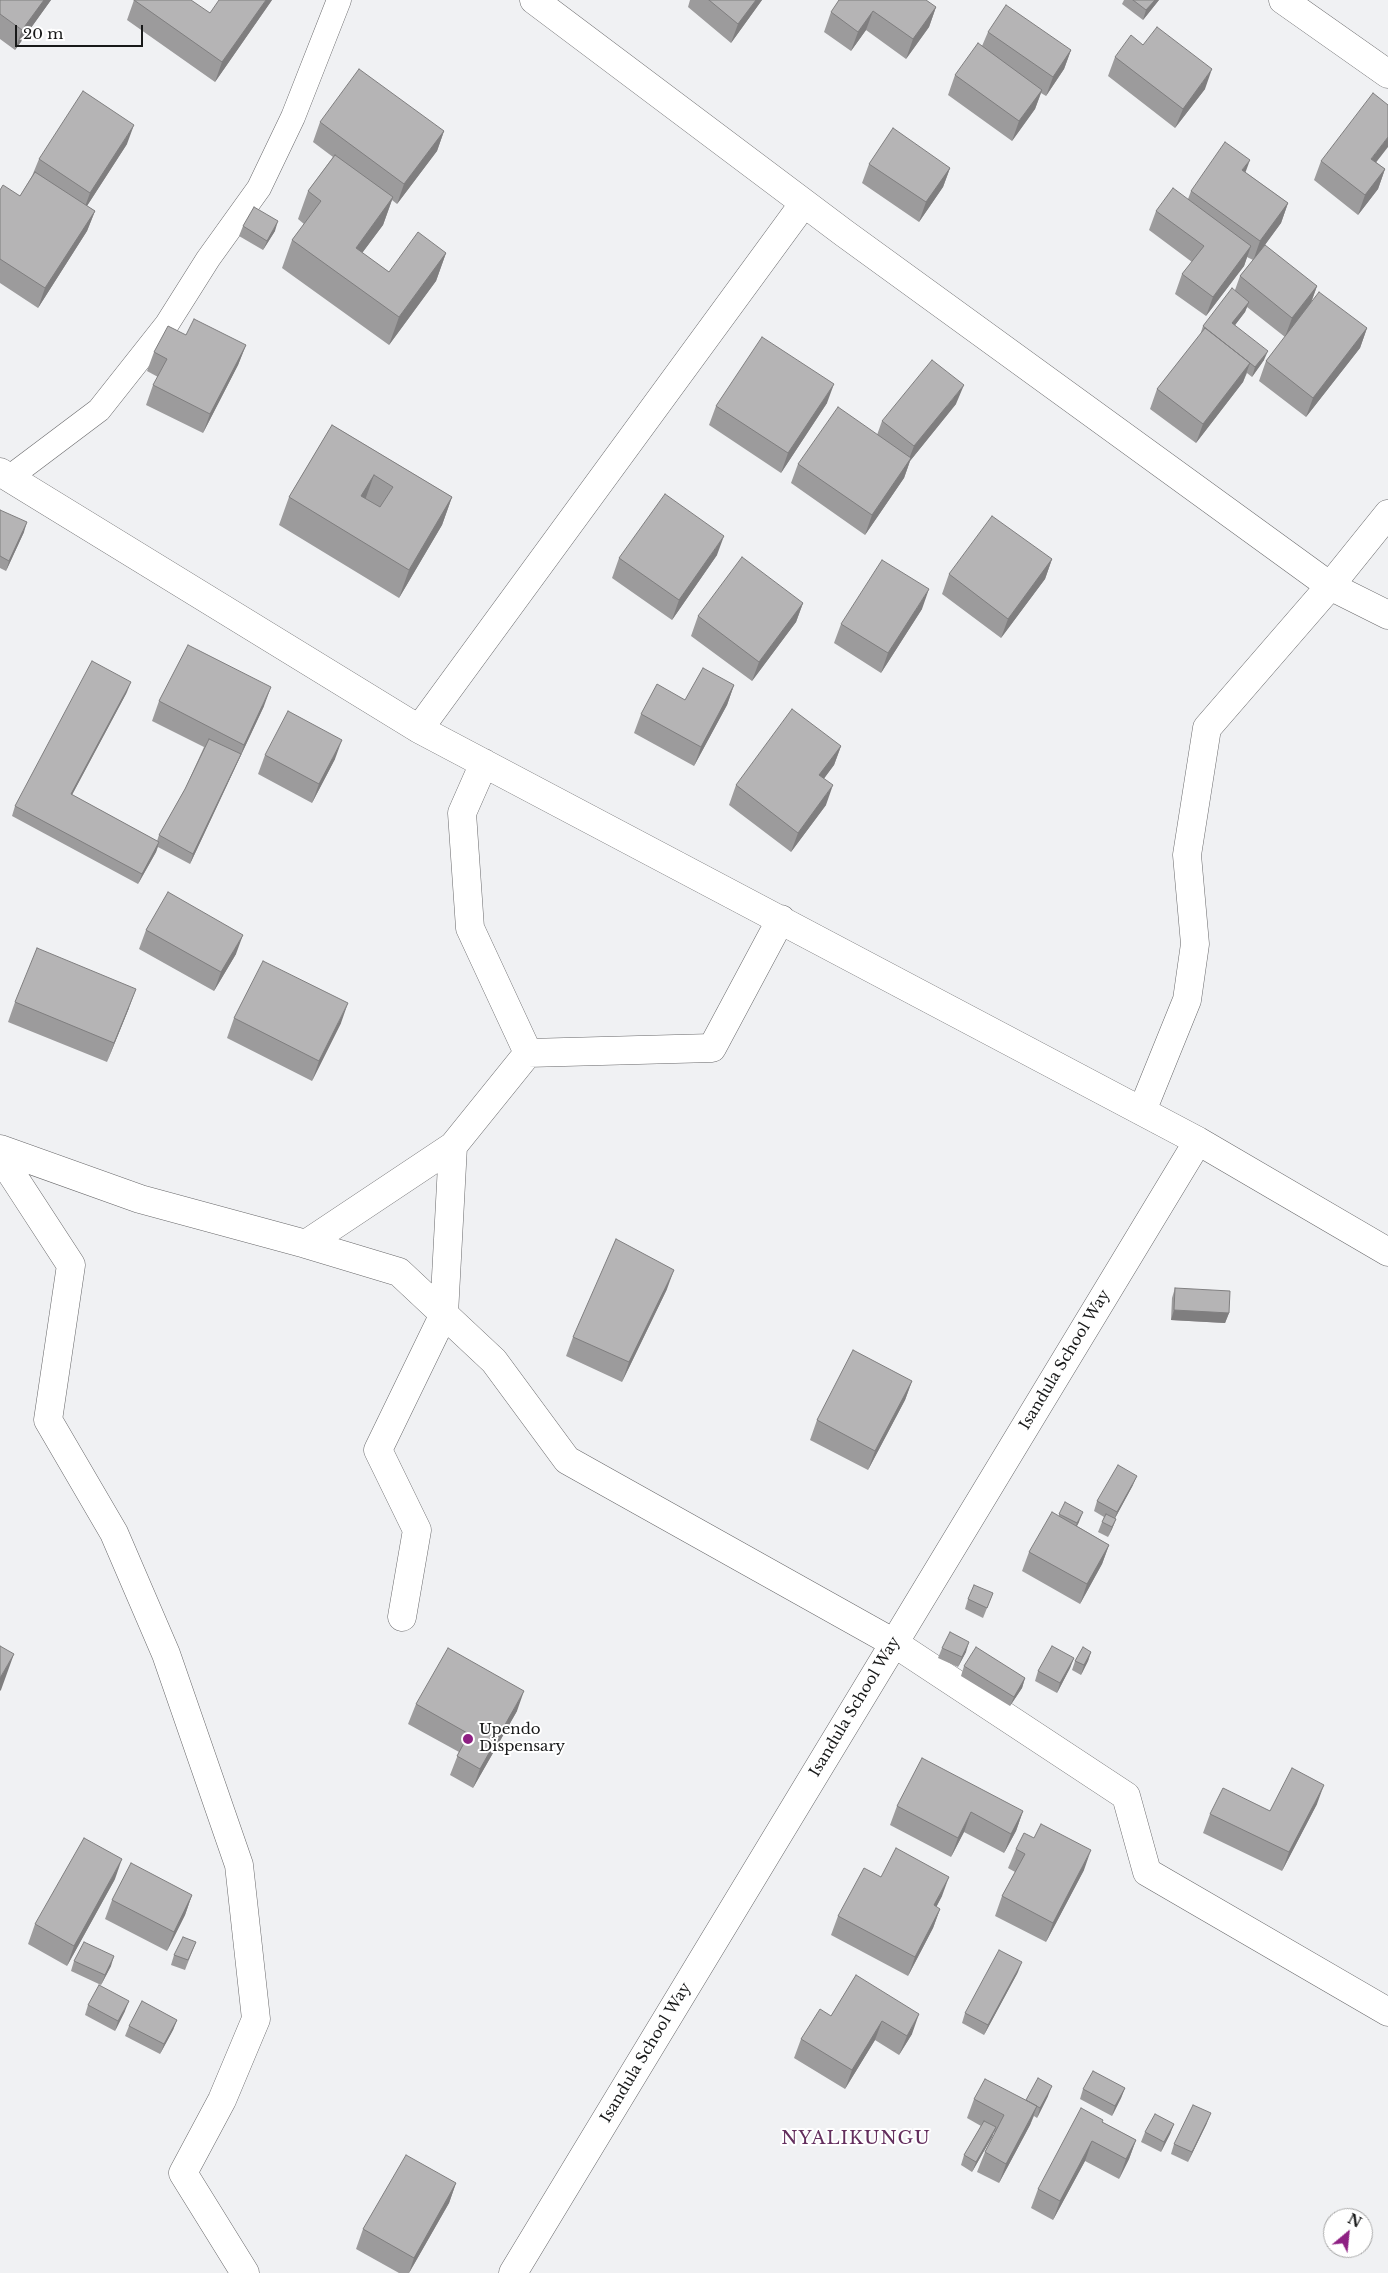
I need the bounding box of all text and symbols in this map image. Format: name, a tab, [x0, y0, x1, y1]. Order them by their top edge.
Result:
scale bar	[18, 15, 145, 47]
text: 20 m	[23, 24, 63, 43]
street label: Isandula School Way	[1016, 1287, 1114, 1433]
street label: Isandula School Way	[806, 1634, 904, 1780]
place label: Upendo Dispensary	[479, 1721, 565, 1756]
marker: Upendo Dispensary	[461, 1732, 475, 1746]
street label: Isandula School Way	[597, 1980, 695, 2126]
district label: NYALIKUNGU	[780, 2128, 932, 2150]
north arrow	[1323, 2208, 1373, 2258]
text: N	[1345, 2210, 1365, 2232]

